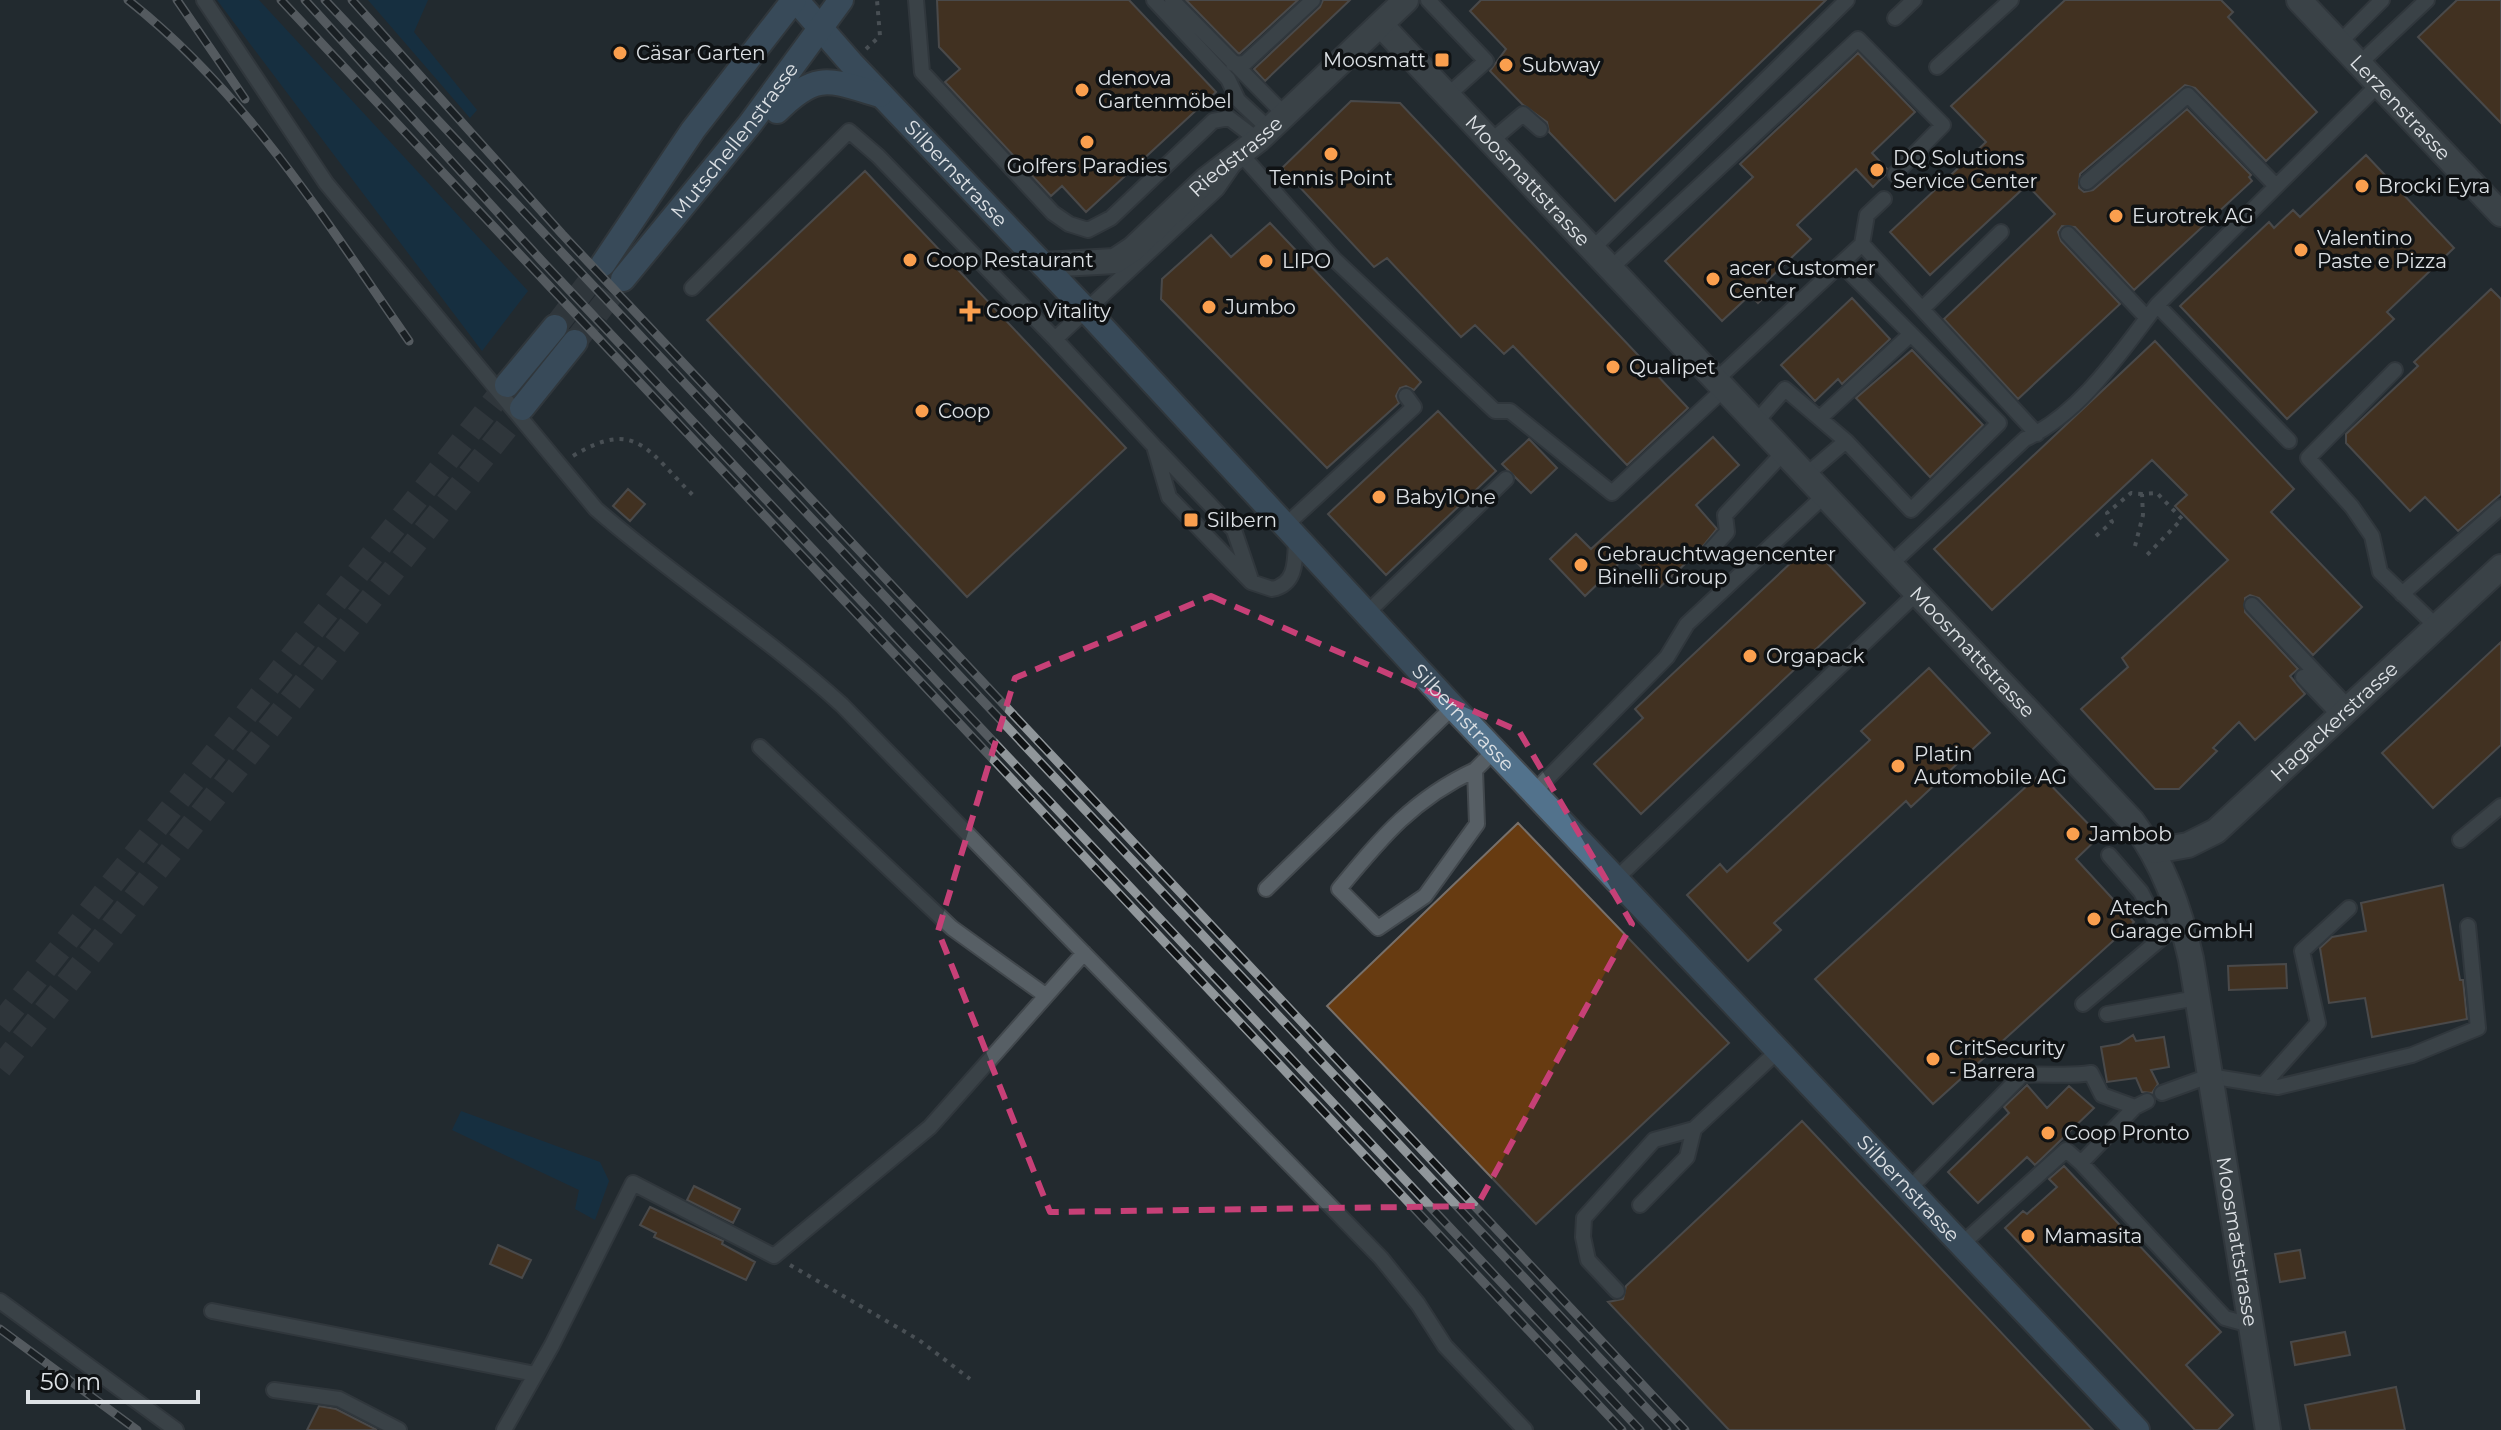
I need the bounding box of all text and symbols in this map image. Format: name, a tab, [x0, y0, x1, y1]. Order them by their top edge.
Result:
place label: Cäsar Garten	[636, 41, 766, 65]
marker: Cäsar Garten	[611, 44, 629, 62]
place label: Moosmatt	[1323, 48, 1426, 72]
street label: Lerzenstrasse	[2345, 50, 2456, 165]
marker: Moosmatt	[1433, 51, 1451, 69]
place label: Subway	[1522, 53, 1601, 77]
marker: Subway	[1497, 56, 1515, 74]
street label: Mutschellenstrasse	[666, 57, 803, 223]
place label: denova Gartenmöbel	[1098, 66, 1232, 113]
marker: denova Gartenmöbel	[1073, 81, 1091, 99]
street label: Moosmattstrasse	[1460, 110, 1595, 251]
street label: Riedstrasse	[1184, 111, 1287, 202]
street label: Silbernstrasse	[900, 115, 1013, 232]
marker: Golfers Paradies	[1078, 133, 1096, 151]
marker: Tennis Point	[1322, 145, 1340, 163]
place label: DQ Solutions Service Center	[1893, 146, 2038, 193]
place label: Golfers Paradies	[1007, 154, 1168, 178]
marker: DQ Solutions Service Center	[1868, 161, 1886, 179]
place label: Tennis Point	[1269, 166, 1393, 190]
place label: Brocki Eyra	[2378, 174, 2490, 198]
marker: Brocki Eyra	[2353, 177, 2371, 195]
place label: Eurotrek AG	[2132, 204, 2254, 228]
marker: Eurotrek AG	[2107, 207, 2125, 225]
place label: Valentino Paste e Pizza	[2317, 226, 2447, 273]
marker: Valentino Paste e Pizza	[2292, 241, 2310, 259]
place label: Coop Restaurant	[926, 248, 1094, 272]
place label: LIPO	[1282, 249, 1331, 273]
marker: Coop Restaurant	[901, 251, 919, 269]
marker: LIPO	[1257, 252, 1275, 270]
place label: acer Customer Center	[1729, 256, 1876, 303]
marker: acer Customer Center	[1704, 270, 1722, 288]
place label: Jumbo	[1224, 295, 1296, 319]
marker: Jumbo	[1200, 298, 1218, 316]
place label: Coop Vitality	[986, 299, 1111, 323]
marker: Coop Vitality	[961, 302, 979, 320]
place label: Qualipet	[1629, 355, 1716, 379]
marker: Qualipet	[1604, 358, 1622, 376]
place label: Coop	[938, 399, 990, 423]
marker: Coop	[913, 402, 931, 420]
place label: Baby1One	[1395, 485, 1496, 509]
marker: Baby1One	[1370, 488, 1388, 506]
place label: Silbern	[1207, 508, 1277, 532]
marker: Silbern	[1182, 511, 1200, 529]
place label: Gebrauchtwagencenter Binelli Group	[1597, 542, 1836, 589]
marker: Gebrauchtwagencenter Binelli Group	[1572, 556, 1590, 574]
street label: Moosmattstrasse	[1905, 581, 2040, 723]
place label: Orgapack	[1766, 644, 1864, 668]
marker: Orgapack	[1741, 647, 1759, 665]
street label: Hagackerstrasse	[2266, 657, 2403, 786]
street label: Silbernstrasse	[1407, 659, 1520, 776]
place label: Platin Automobile AG	[1914, 742, 2067, 789]
marker: Platin Automobile AG	[1889, 757, 1907, 775]
place label: Jambob	[2088, 822, 2172, 846]
marker: Jambob	[2064, 825, 2082, 843]
place label: Atech Garage GmbH	[2110, 896, 2254, 943]
marker: Atech Garage GmbH	[2085, 910, 2103, 928]
place label: CritSecurity - Barrera	[1949, 1036, 2065, 1083]
marker: CritSecurity - Barrera	[1924, 1050, 1942, 1068]
place label: Coop Pronto	[2064, 1121, 2190, 1145]
marker: Coop Pronto	[2039, 1124, 2057, 1142]
street label: Silbernstrasse	[1852, 1130, 1965, 1247]
street label: Moosmattstrasse	[2212, 1155, 2263, 1328]
place label: Mamasita	[2044, 1224, 2142, 1248]
marker: Mamasita	[2019, 1227, 2037, 1245]
scale bar	[28, 1354, 198, 1404]
text: 50 m	[40, 1367, 101, 1396]

